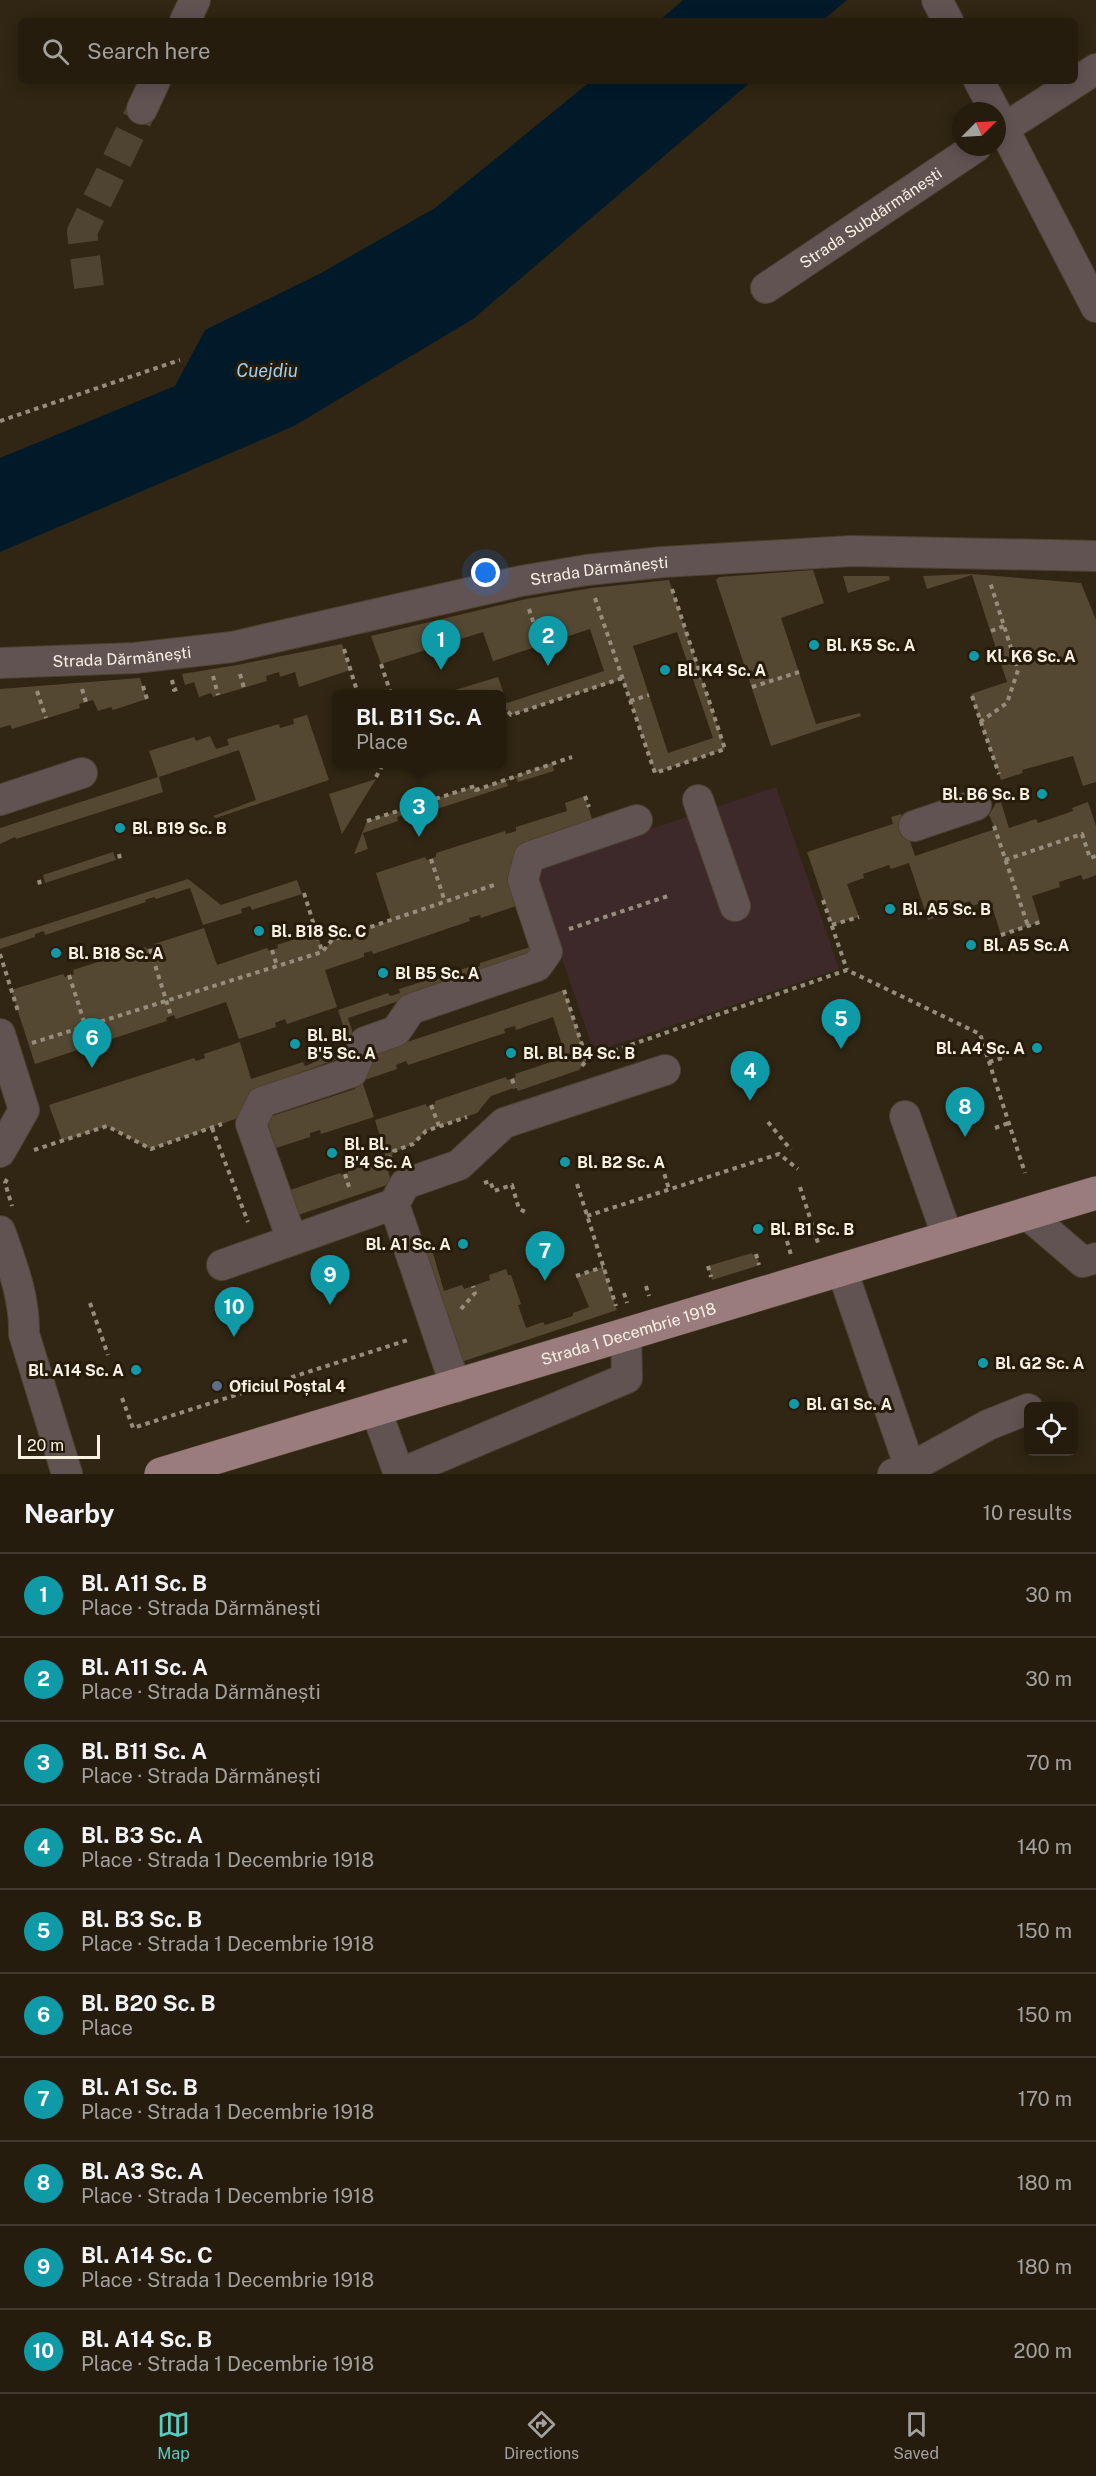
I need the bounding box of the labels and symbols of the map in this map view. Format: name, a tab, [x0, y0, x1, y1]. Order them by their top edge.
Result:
north arrow	[952, 102, 1006, 156]
street label: Strada Subdărmănești	[796, 163, 945, 272]
water label: Cuejdiu	[236, 360, 298, 381]
street label: Strada Dărmănești	[529, 552, 669, 589]
your location	[471, 558, 500, 587]
pin: 2	[528, 616, 568, 666]
pin: 1	[422, 620, 460, 670]
place label: Bl. K5 Sc. A	[826, 636, 916, 655]
marker: Bl. K5 Sc. A	[807, 638, 821, 652]
street label: Strada Dărmănești	[52, 642, 192, 671]
place label: Kl. K6 Sc. A	[986, 647, 1076, 666]
marker: Kl. K6 Sc. A	[967, 649, 981, 663]
place label: Bl. K4 Sc. A	[677, 661, 766, 680]
marker: Bl. K4 Sc. A	[658, 663, 672, 677]
place label: Bl. B6 Sc. B	[942, 785, 1030, 804]
marker: Bl. B6 Sc. B	[1035, 787, 1049, 801]
pin: 3	[400, 788, 438, 837]
place label: Bl. B19 Sc. B	[132, 819, 227, 838]
marker: Bl. B19 Sc. B	[113, 821, 127, 835]
place label: Bl. A5 Sc. B	[902, 900, 991, 919]
marker: Bl. A5 Sc. B	[883, 902, 897, 916]
place label: Bl. B18 Sc. C	[271, 922, 367, 941]
marker: Bl. B18 Sc. C	[252, 924, 266, 938]
place label: Bl. A5 Sc.A	[983, 936, 1070, 955]
marker: Bl. A5 Sc.A	[964, 938, 978, 952]
place label: Bl. B18 Sc. A	[68, 944, 164, 963]
marker: Bl. B18 Sc. A	[49, 946, 63, 960]
place label: Bl B5 Sc. A	[395, 964, 480, 983]
marker: Bl B5 Sc. A	[376, 966, 390, 980]
pin: 5	[822, 1000, 860, 1049]
pin: 6	[72, 1018, 112, 1068]
place label: Bl. Bl. B'5 Sc. A	[307, 1026, 376, 1063]
marker: Bl. Bl. B'5 Sc. A	[288, 1037, 302, 1051]
place label: Bl. A4 Sc. A	[936, 1039, 1025, 1058]
marker: Bl. A4 Sc. A	[1030, 1041, 1044, 1055]
place label: Bl. Bl. B4 Sc. B	[523, 1044, 635, 1063]
marker: Bl. Bl. B4 Sc. B	[504, 1046, 518, 1060]
pin: 4	[730, 1052, 770, 1101]
pin: 8	[946, 1088, 984, 1137]
place label: Bl. Bl. B'4 Sc. A	[344, 1135, 413, 1172]
marker: Bl. Bl. B'4 Sc. A	[325, 1146, 339, 1160]
place label: Bl. B2 Sc. A	[577, 1153, 666, 1172]
marker: Bl. B2 Sc. A	[558, 1155, 572, 1169]
place label: Bl. B1 Sc. B	[770, 1220, 854, 1239]
marker: Bl. B1 Sc. B	[751, 1222, 765, 1236]
pin: 7	[526, 1232, 564, 1281]
place label: Bl. A1 Sc. A	[365, 1235, 451, 1254]
marker: Bl. A1 Sc. A	[456, 1237, 470, 1251]
pin: 9	[310, 1256, 350, 1305]
pin: 10	[214, 1288, 254, 1337]
street label: Strada 1 Decembrie 1918	[538, 1298, 718, 1369]
place label: Bl. G2 Sc. A	[995, 1354, 1085, 1373]
marker: Bl. G2 Sc. A	[976, 1356, 990, 1370]
place label: Bl. A14 Sc. A	[28, 1361, 124, 1380]
marker: Bl. A14 Sc. A	[129, 1363, 143, 1377]
place label: Oficiul Poștal 4	[229, 1377, 346, 1396]
marker: Oficiul Poștal 4	[210, 1379, 224, 1393]
place label: Bl. G1 Sc. A	[806, 1395, 892, 1414]
marker: Bl. G1 Sc. A	[787, 1397, 801, 1411]
scale bar	[18, 1432, 100, 1460]

